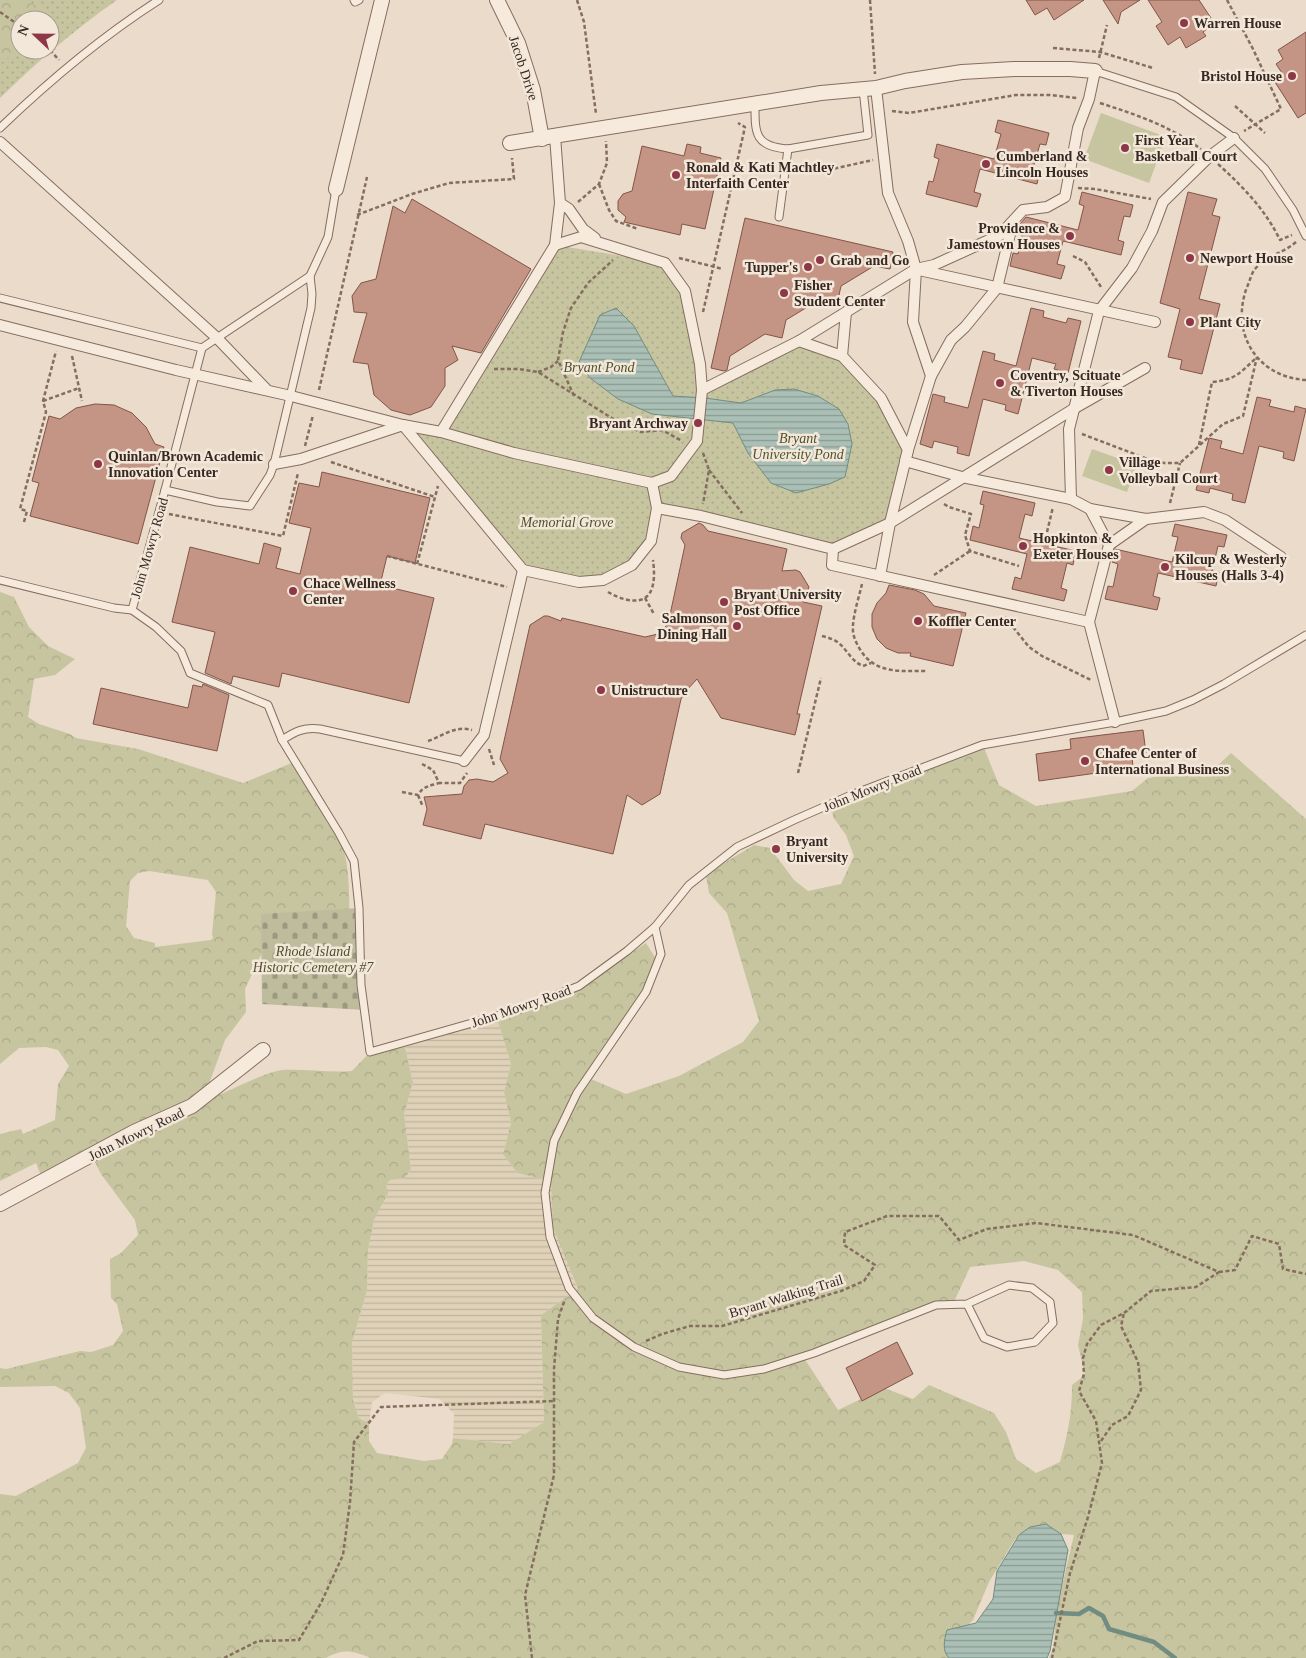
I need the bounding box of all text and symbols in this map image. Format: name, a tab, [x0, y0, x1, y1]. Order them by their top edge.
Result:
north arrow	[10, 10, 60, 60]
place label: Warren House	[1194, 16, 1281, 31]
marker: Warren House	[1178, 17, 1190, 29]
text: N	[15, 23, 32, 38]
street label: Jacob Drive	[506, 34, 541, 102]
place label: Bristol House	[1201, 69, 1282, 84]
marker: Bristol House	[1286, 70, 1298, 82]
place label: First Year Basketball Court	[1135, 133, 1238, 164]
marker: First Year Basketball Court	[1119, 142, 1131, 154]
place label: Cumberland & Lincoln Houses	[996, 149, 1089, 180]
marker: Cumberland & Lincoln Houses	[980, 158, 992, 170]
place label: Ronald & Kati Machtley Interfaith Center	[686, 160, 834, 191]
marker: Ronald & Kati Machtley Interfaith Center	[670, 169, 682, 181]
place label: Providence & Jamestown Houses	[947, 221, 1061, 252]
marker: Providence & Jamestown Houses	[1064, 230, 1076, 242]
place label: Newport House	[1200, 251, 1293, 266]
marker: Newport House	[1184, 252, 1196, 264]
place label: Grab and Go	[830, 253, 909, 268]
marker: Grab and Go	[814, 254, 826, 266]
place label: Tupper's	[745, 260, 799, 275]
marker: Tupper's	[802, 261, 814, 273]
place label: Fisher Student Center	[794, 278, 885, 309]
marker: Fisher Student Center	[778, 287, 790, 299]
place label: Plant City	[1200, 315, 1261, 330]
marker: Plant City	[1184, 316, 1196, 328]
park label: Bryant Pond	[563, 360, 636, 375]
place label: Coventry, Scituate & Tiverton Houses	[1010, 368, 1124, 399]
marker: Coventry, Scituate & Tiverton Houses	[994, 377, 1006, 389]
place label: Bryant Archway	[589, 416, 688, 431]
marker: Bryant Archway	[692, 417, 704, 429]
park label: Bryant University Pond	[752, 431, 845, 462]
place label: Quinlan/Brown Academic Innovation Center	[108, 449, 263, 480]
place label: Village Volleyball Court	[1119, 455, 1218, 486]
marker: Quinlan/Brown Academic Innovation Center	[92, 458, 104, 470]
marker: Village Volleyball Court	[1103, 464, 1115, 476]
street label: John Mowry Road	[128, 496, 171, 600]
park label: Memorial Grove	[519, 515, 614, 530]
place label: Hopkinton & Exeter Houses	[1033, 531, 1119, 562]
marker: Hopkinton & Exeter Houses	[1017, 540, 1029, 552]
place label: Kilcup & Westerly Houses (Halls 3-4)	[1175, 552, 1287, 584]
marker: Kilcup & Westerly Houses (Halls 3-4)	[1159, 561, 1171, 573]
place label: Chace Wellness Center	[303, 576, 396, 607]
marker: Chace Wellness Center	[287, 585, 299, 597]
place label: Bryant University Post Office	[734, 587, 842, 618]
marker: Bryant University Post Office	[718, 596, 730, 608]
place label: Salmonson Dining Hall	[657, 611, 727, 642]
place label: Koffler Center	[928, 614, 1016, 629]
marker: Koffler Center	[912, 615, 924, 627]
marker: Salmonson Dining Hall	[731, 620, 743, 632]
place label: Unistructure	[611, 683, 688, 698]
marker: Unistructure	[595, 684, 607, 696]
place label: Chafee Center of International Business	[1095, 746, 1230, 777]
marker: Chafee Center of International Business	[1079, 755, 1091, 767]
street label: John Mowry Road	[821, 762, 923, 815]
place label: Bryant University	[786, 834, 848, 865]
marker: Bryant University	[770, 843, 782, 855]
park label: Rhode Island Historic Cemetery #7	[252, 944, 374, 975]
street label: John Mowry Road	[469, 982, 573, 1031]
street label: John Mowry Road	[86, 1105, 186, 1164]
street label: Bryant Walking Trail	[727, 1272, 845, 1321]

